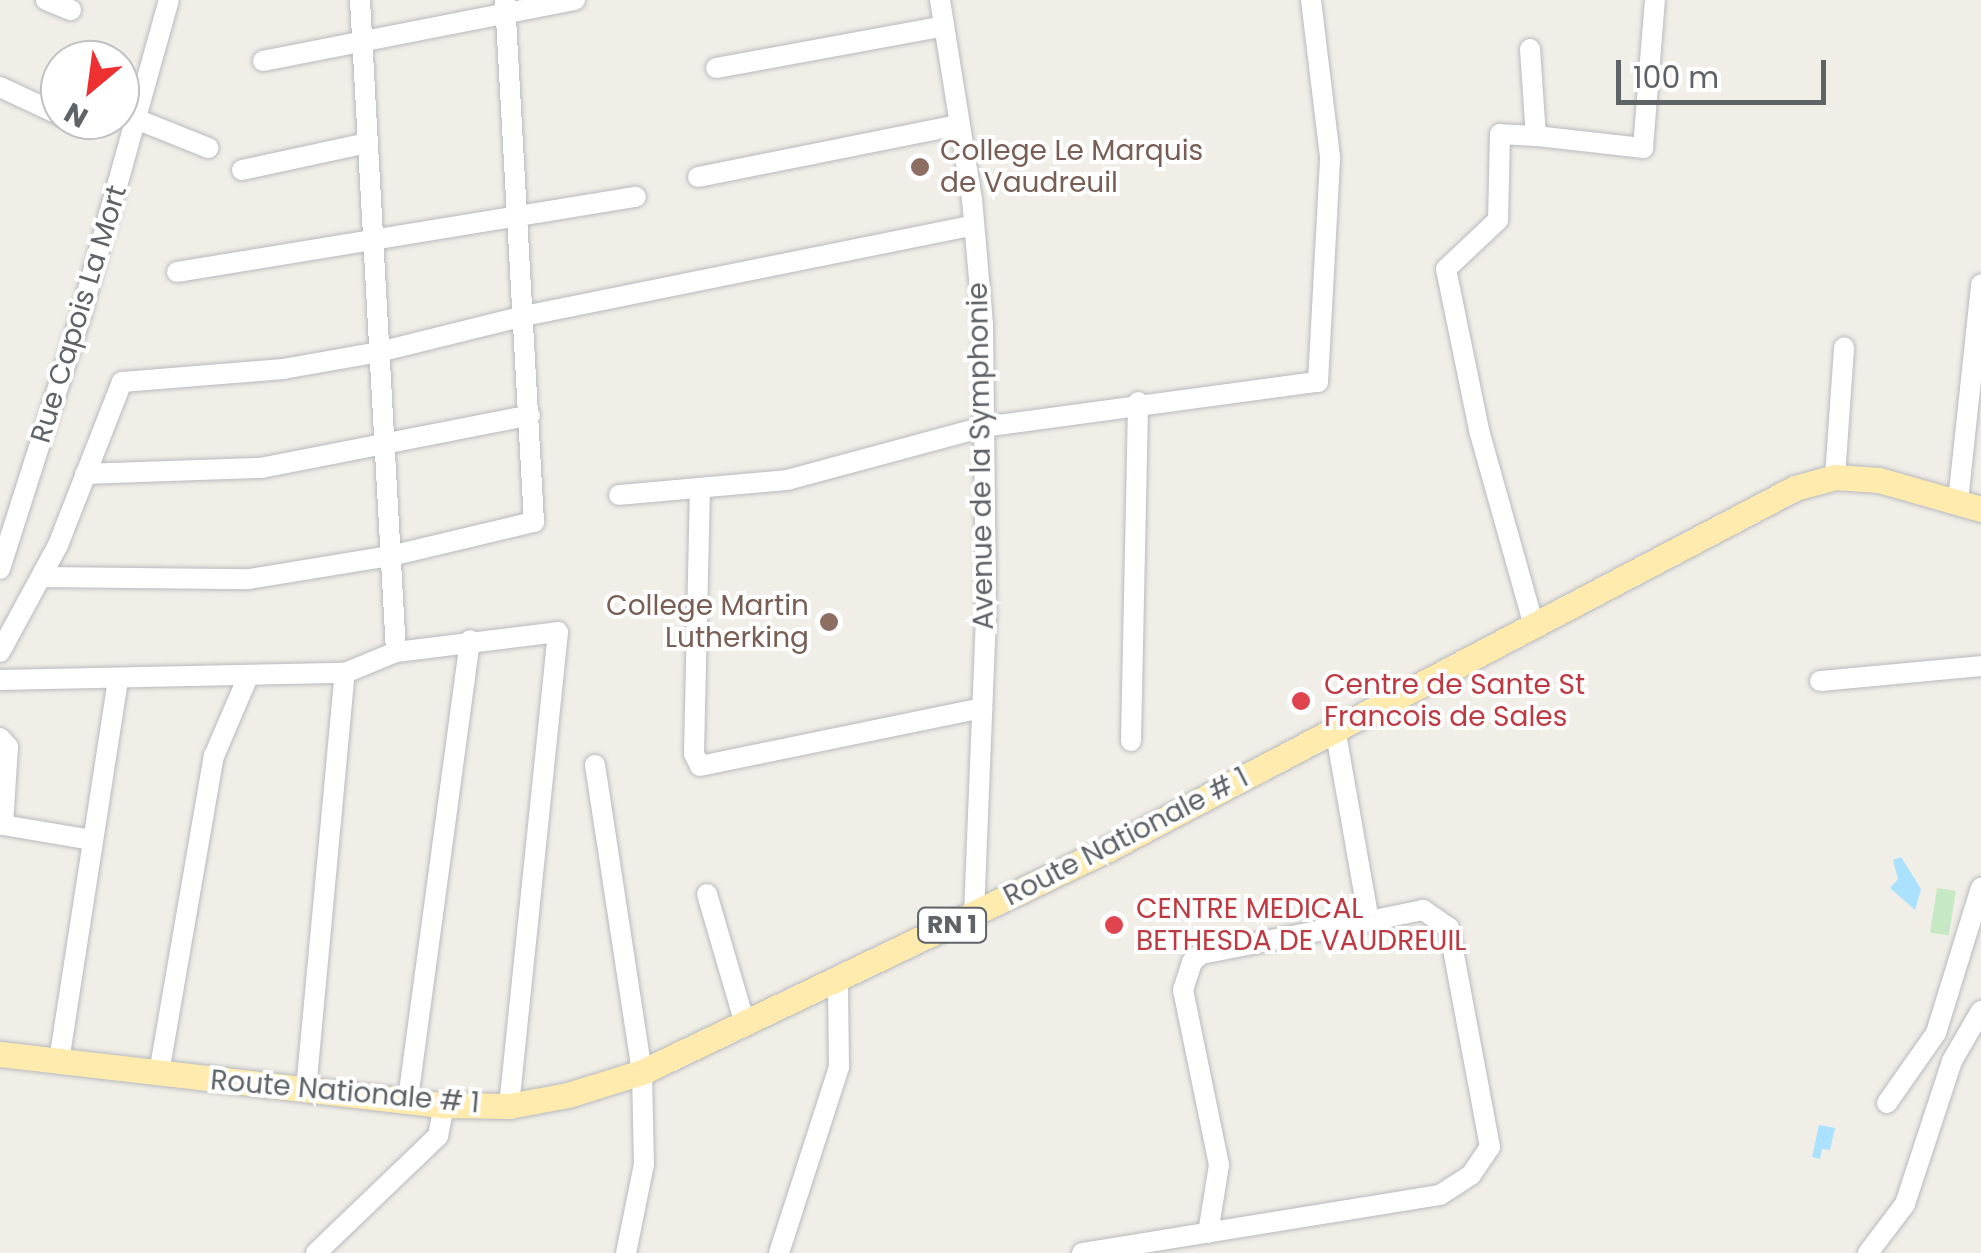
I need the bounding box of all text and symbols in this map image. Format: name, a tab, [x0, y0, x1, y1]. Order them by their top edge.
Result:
north arrow	[40, 40, 140, 140]
scale bar	[1621, 40, 1831, 102]
text: 100 m	[1633, 56, 1719, 99]
text: N	[58, 93, 95, 137]
place label: College Le Marquis de Vaudreuil	[940, 134, 1203, 200]
marker: College Le Marquis de Vaudreuil	[909, 156, 931, 178]
street label: Rue Capois La Mort	[24, 181, 134, 447]
street label: Avenue de la Symphonie	[961, 282, 1001, 630]
place label: College Martin Lutherking	[606, 589, 809, 655]
marker: College Martin Lutherking	[818, 611, 840, 633]
place label: Centre de Sante St Francois de Sales	[1324, 668, 1585, 734]
marker: Centre de Sante St Francois de Sales	[1288, 688, 1314, 714]
street label: Route Nationale # 1	[998, 761, 1254, 913]
place label: CENTRE MEDICAL BETHESDA DE VAUDREUIL	[1136, 892, 1466, 958]
road number: RN 1	[917, 905, 987, 945]
marker: CENTRE MEDICAL BETHESDA DE VAUDREUIL	[1101, 912, 1127, 938]
street label: Route Nationale # 1	[209, 1063, 481, 1121]

